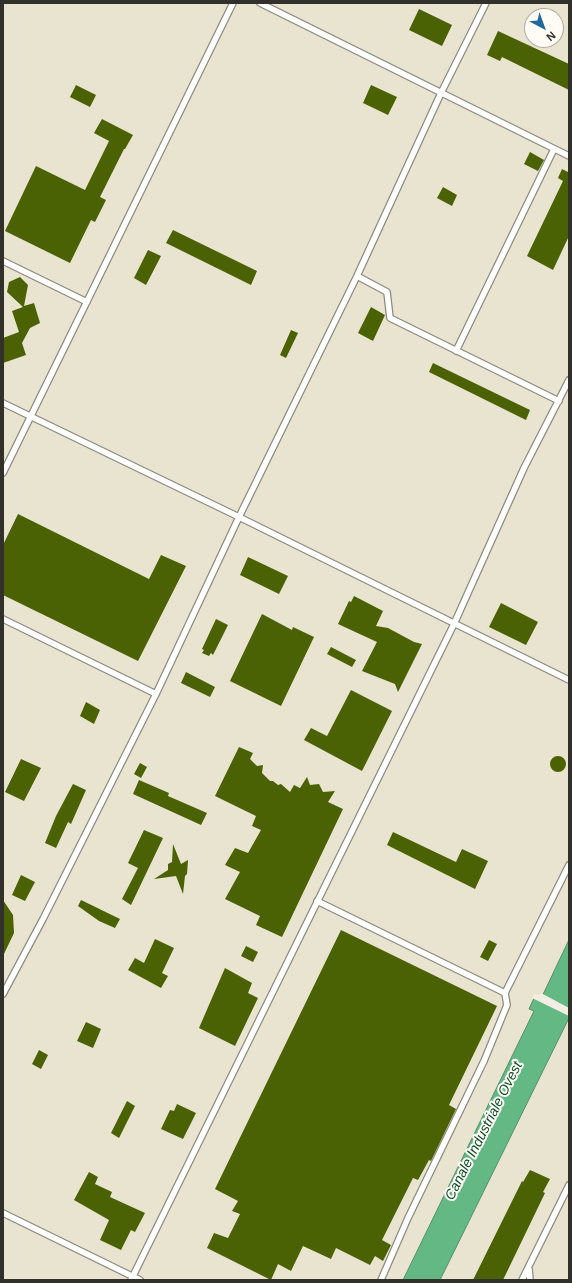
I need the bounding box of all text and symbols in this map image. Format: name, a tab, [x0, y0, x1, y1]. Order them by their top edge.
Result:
north arrow	[524, 8, 564, 48]
text: N	[544, 29, 558, 43]
water label: Canale Industriale Ovest	[442, 1059, 526, 1203]

